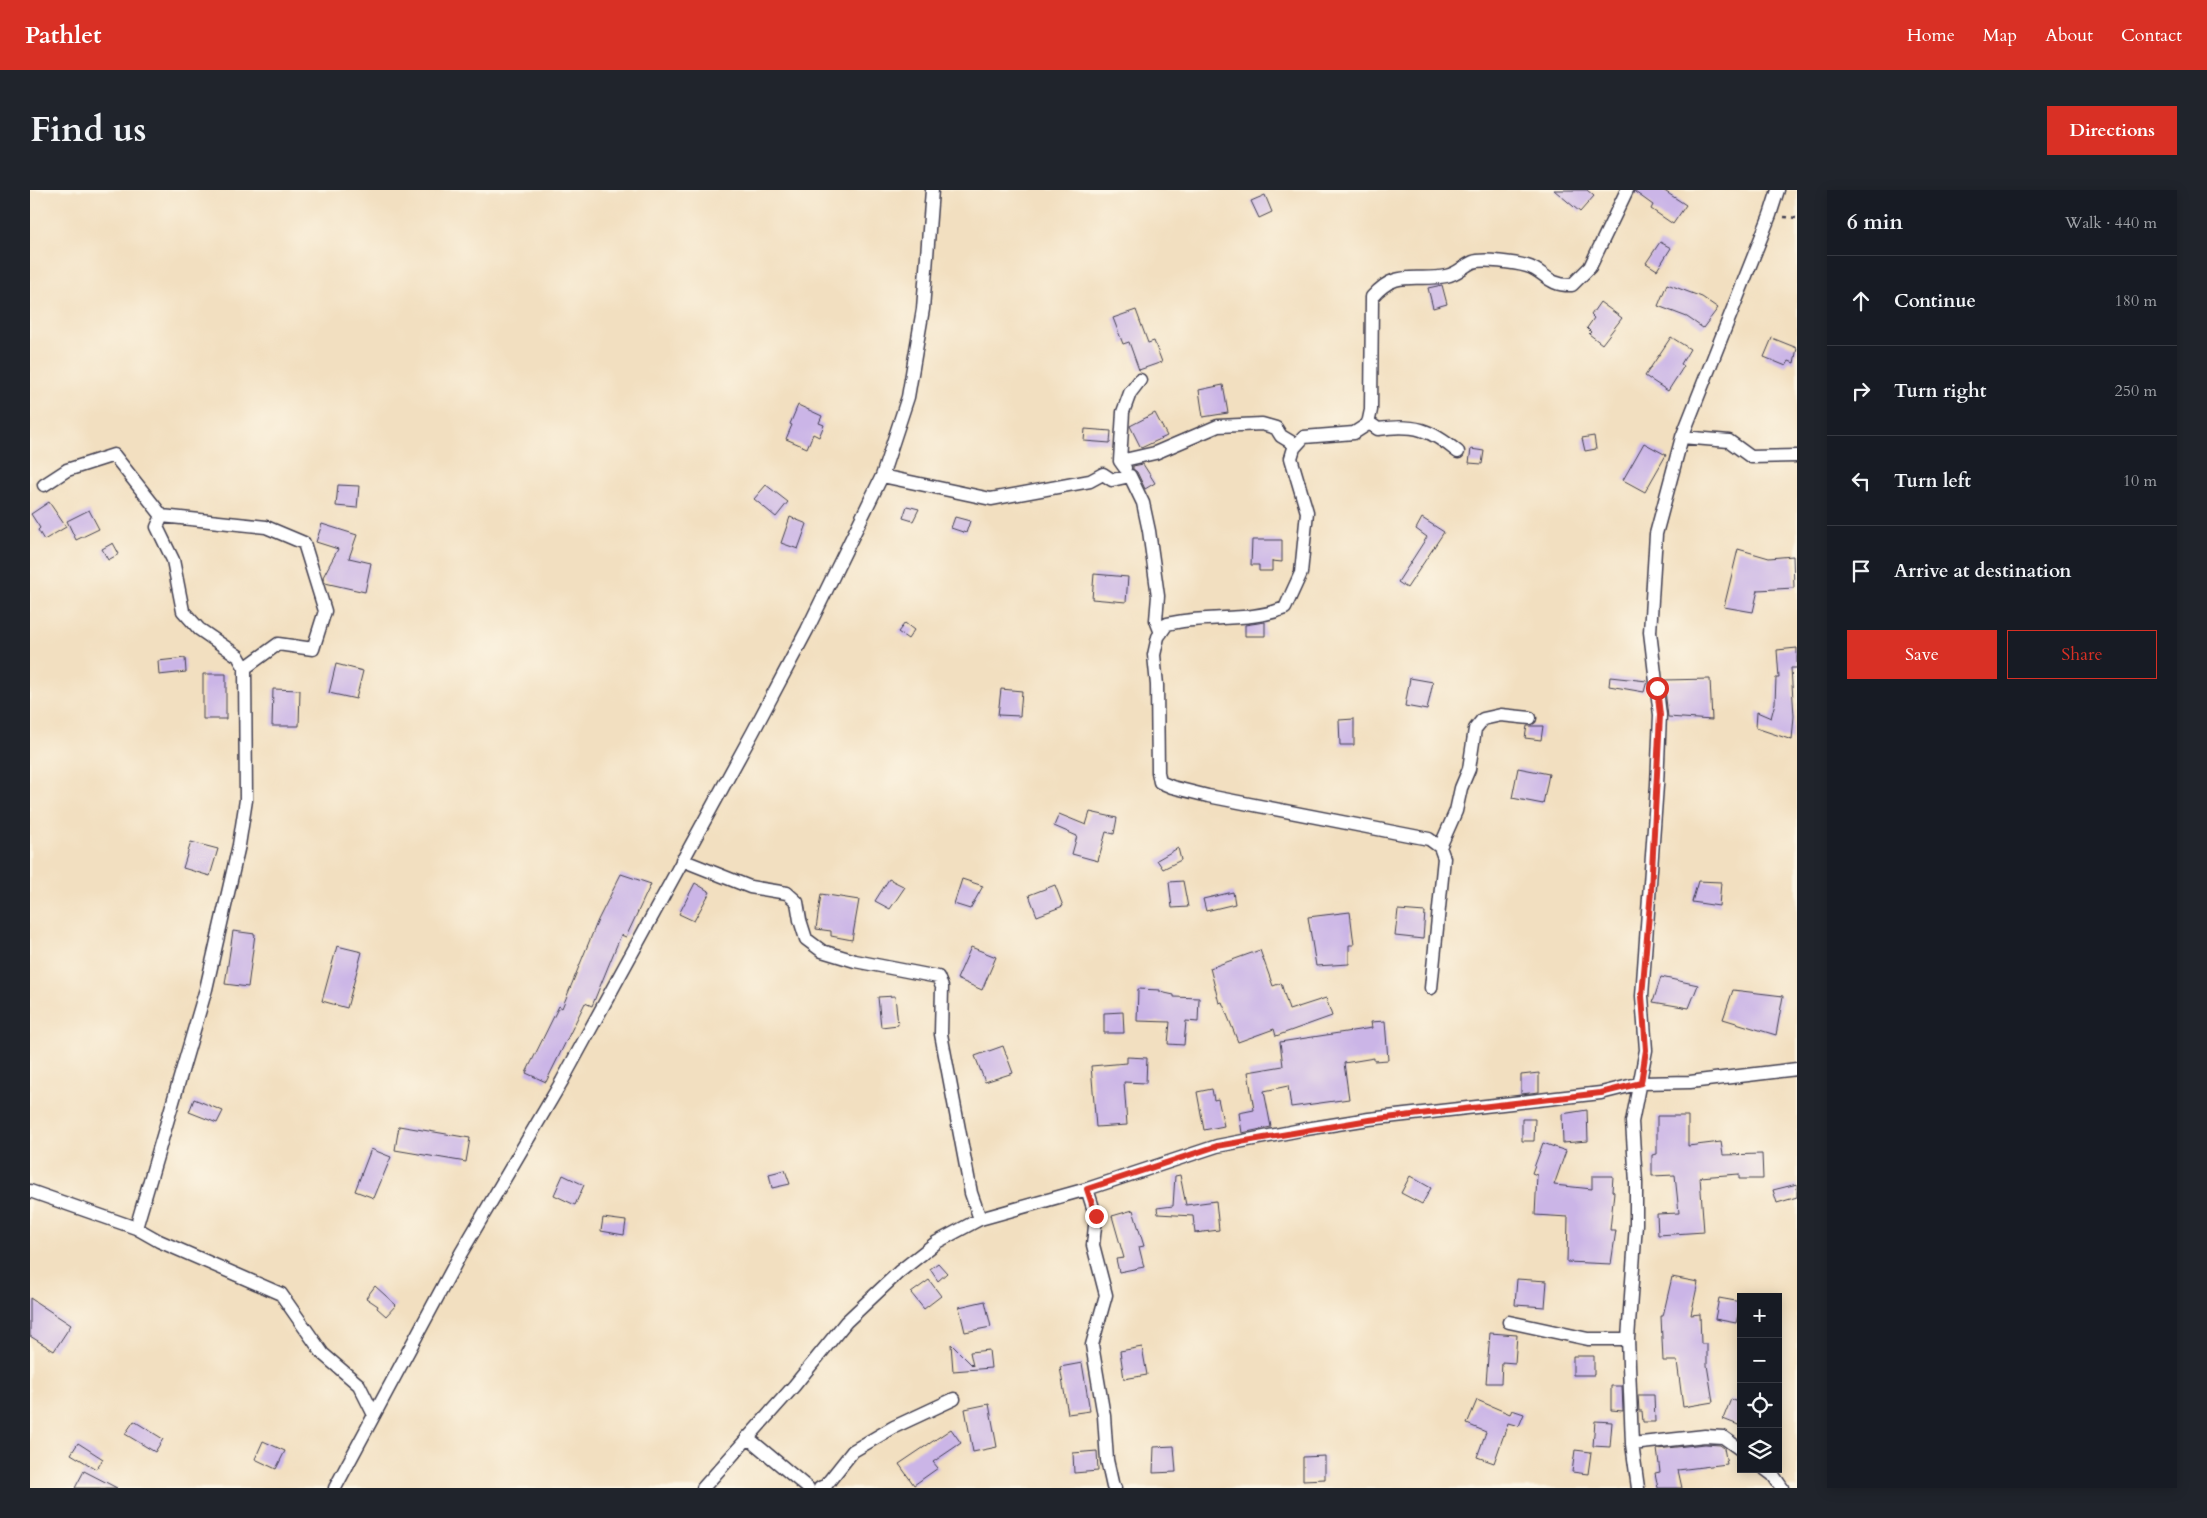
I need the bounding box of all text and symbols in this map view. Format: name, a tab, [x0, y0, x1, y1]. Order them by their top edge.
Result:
text: Pathlet	[25, 19, 102, 52]
text: Home	[1907, 23, 1955, 48]
text: Map	[1983, 23, 2017, 48]
text: About	[2045, 23, 2093, 48]
text: Contact	[2121, 23, 2182, 48]
text: Find us	[30, 106, 146, 154]
button: Directions	[2047, 106, 2177, 155]
text: 6 min	[1847, 208, 1903, 237]
text: Walk · 440 m	[2065, 212, 2157, 234]
icon: ahead	[1847, 287, 1875, 315]
text: Continue	[1894, 288, 1976, 314]
text: 180 m	[2115, 290, 2157, 312]
icon: right	[1847, 377, 1875, 405]
text: Turn right	[1894, 378, 1986, 404]
text: 250 m	[2115, 380, 2157, 402]
icon: left	[1847, 467, 1875, 495]
text: Turn left	[1894, 468, 1971, 494]
text: 10 m	[2123, 470, 2157, 492]
icon: arrive	[1847, 557, 1875, 585]
text: Arrive at destination	[1894, 558, 2071, 584]
button: Save	[1847, 630, 1997, 679]
button: Share	[2007, 630, 2157, 679]
route start	[1646, 677, 1669, 700]
route end	[1085, 1205, 1108, 1228]
map controls	[1737, 1293, 1782, 1473]
button: +	[1737, 1293, 1782, 1338]
button: −	[1737, 1338, 1782, 1383]
button: locate	[1737, 1383, 1782, 1428]
button: layers	[1737, 1428, 1782, 1473]

